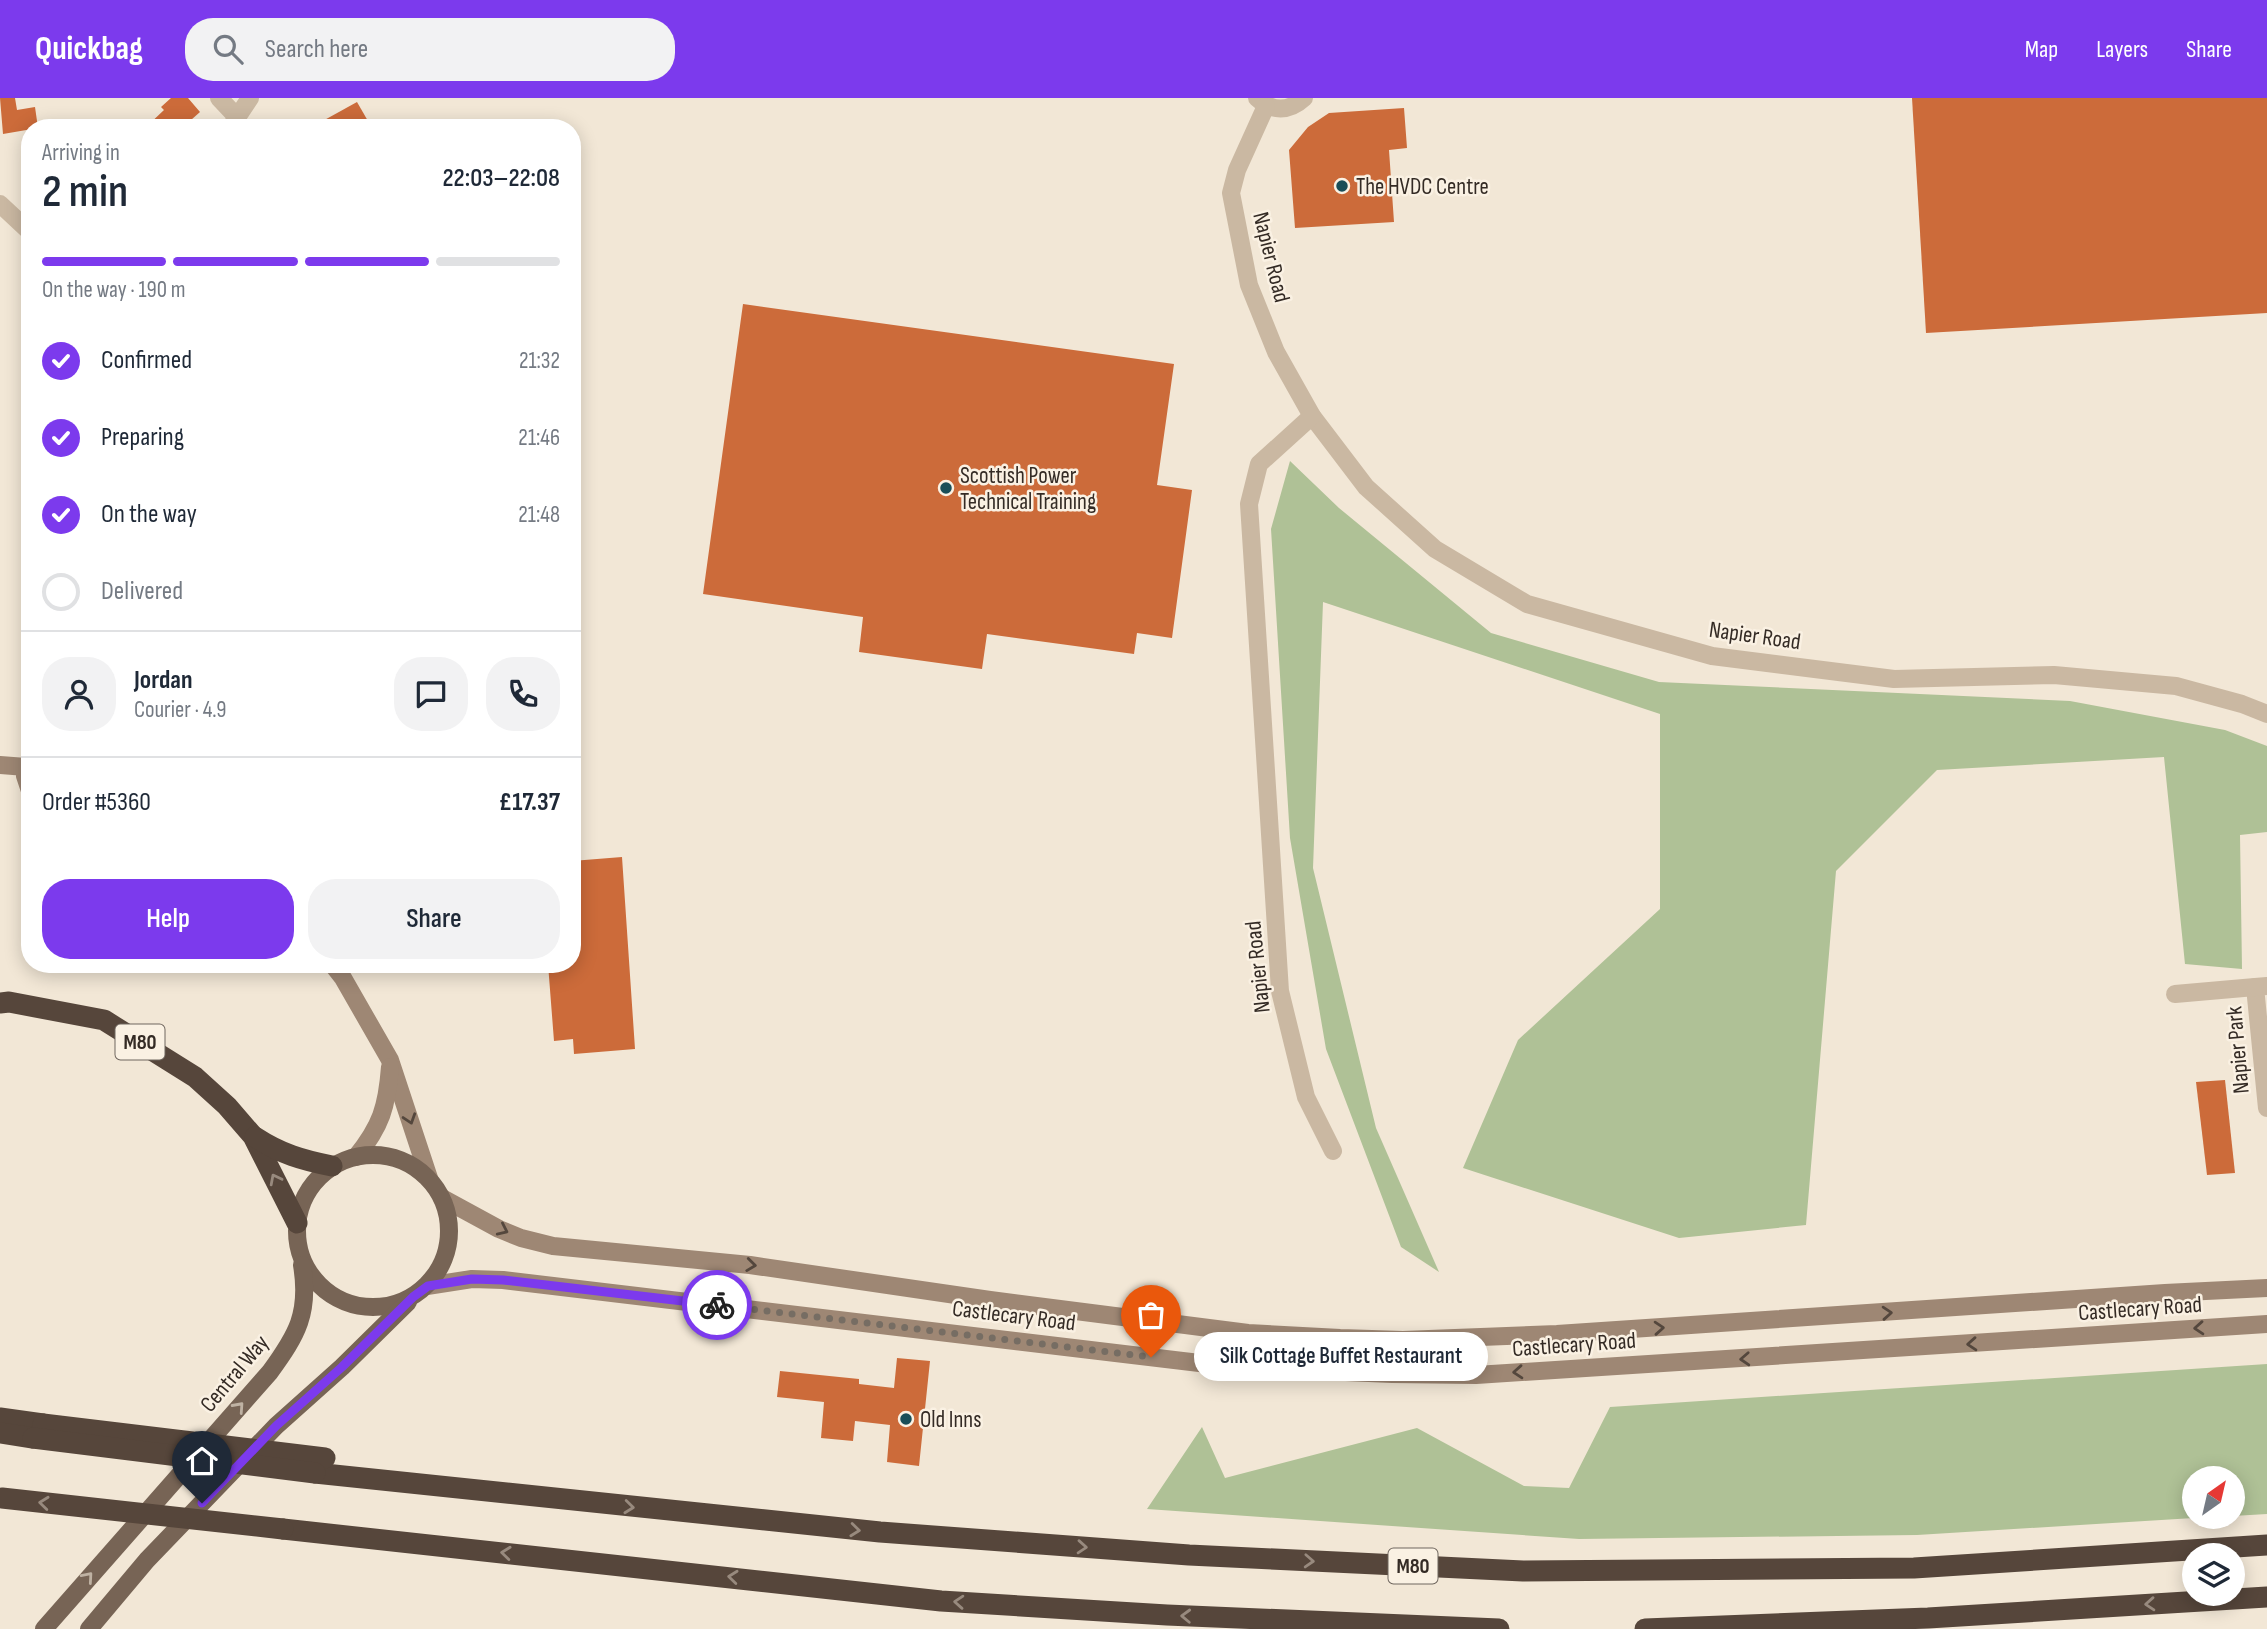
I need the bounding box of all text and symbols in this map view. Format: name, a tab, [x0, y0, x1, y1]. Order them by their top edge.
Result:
search box	[185, 18, 675, 81]
text: Quickbag	[35, 29, 143, 69]
icon: search	[209, 30, 247, 68]
text: Search here	[265, 34, 368, 65]
text: Map	[2025, 35, 2058, 64]
text: Layers	[2096, 35, 2148, 64]
text: Share	[2186, 35, 2232, 64]
text: Arriving in	[42, 139, 120, 167]
text: 22:03–22:08	[443, 163, 560, 194]
text: 2 min	[42, 165, 128, 220]
place label: The HVDC Centre	[1356, 173, 1489, 201]
marker: The HVDC Centre	[1334, 178, 1350, 194]
street label: Napier Road	[1246, 209, 1296, 305]
text: On the way · 190 m	[42, 276, 185, 304]
icon: check	[42, 342, 80, 380]
text: Confirmed	[101, 345, 192, 376]
text: 21:32	[519, 347, 560, 375]
icon: check	[42, 419, 80, 457]
text: Preparing	[101, 422, 184, 453]
text: 21:46	[518, 424, 560, 452]
place label: Scottish Power Technical Training	[960, 462, 1096, 516]
marker: Scottish Power Technical Training	[938, 480, 954, 496]
icon: check	[42, 496, 80, 534]
text: On the way	[101, 499, 197, 530]
text: 21:48	[518, 501, 560, 529]
text: Delivered	[101, 576, 183, 607]
street label: Napier Road	[1707, 616, 1802, 656]
button: person	[42, 657, 116, 731]
button: chat	[394, 657, 468, 731]
button: phone	[486, 657, 560, 731]
text: Jordan	[134, 665, 192, 696]
text: Courier · 4.9	[134, 696, 226, 724]
text: Order #5360	[42, 787, 151, 818]
text: £17.37	[499, 787, 560, 818]
button: Help	[42, 879, 294, 959]
button: Share	[308, 879, 560, 959]
street label: Napier Road	[1239, 920, 1277, 1014]
street label: Napier Park	[2220, 1005, 2256, 1095]
road number: M80	[116, 1024, 164, 1060]
one-way arrow	[401, 1113, 416, 1125]
one-way arrow	[269, 1174, 283, 1186]
one-way arrow	[496, 1222, 508, 1236]
one-way arrow	[745, 1258, 757, 1273]
courier	[682, 1270, 752, 1340]
pin	[1121, 1285, 1181, 1357]
icon: bike	[698, 1286, 736, 1324]
street label: Castlecary Road	[2077, 1291, 2203, 1327]
street label: Castlecary Road	[951, 1295, 1077, 1337]
icon: bag	[1132, 1296, 1170, 1334]
one-way arrow	[1881, 1306, 1892, 1321]
one-way arrow	[1654, 1320, 1665, 1335]
one-way arrow	[2193, 1321, 2204, 1336]
street label: Castlecary Road	[1511, 1327, 1637, 1363]
street label: Central Way	[194, 1329, 275, 1418]
callout: Silk Cottage Buffet Restaurant	[1193, 1332, 1487, 1382]
one-way arrow	[1966, 1336, 1977, 1351]
text: Silk Cottage Buffet Restaurant	[1220, 1342, 1462, 1370]
one-way arrow	[1739, 1351, 1750, 1366]
one-way arrow	[1512, 1364, 1523, 1379]
one-way arrow	[231, 1402, 243, 1415]
place label: Old Inns	[920, 1406, 981, 1434]
marker: Old Inns	[898, 1411, 914, 1427]
pin	[172, 1431, 232, 1503]
icon: home	[183, 1442, 221, 1480]
north arrow	[2182, 1466, 2245, 1530]
map controls	[2182, 1466, 2245, 1606]
one-way arrow	[38, 1496, 49, 1511]
one-way arrow	[623, 1499, 635, 1514]
one-way arrow	[850, 1522, 861, 1537]
one-way arrow	[1077, 1539, 1088, 1554]
button: layers	[2182, 1543, 2245, 1606]
one-way arrow	[501, 1546, 512, 1561]
road number: M80	[1388, 1548, 1438, 1584]
one-way arrow	[1304, 1553, 1315, 1568]
one-way arrow	[727, 1570, 738, 1585]
one-way arrow	[80, 1572, 92, 1585]
one-way arrow	[953, 1594, 964, 1609]
one-way arrow	[2144, 1596, 2155, 1611]
one-way arrow	[1180, 1609, 1191, 1624]

